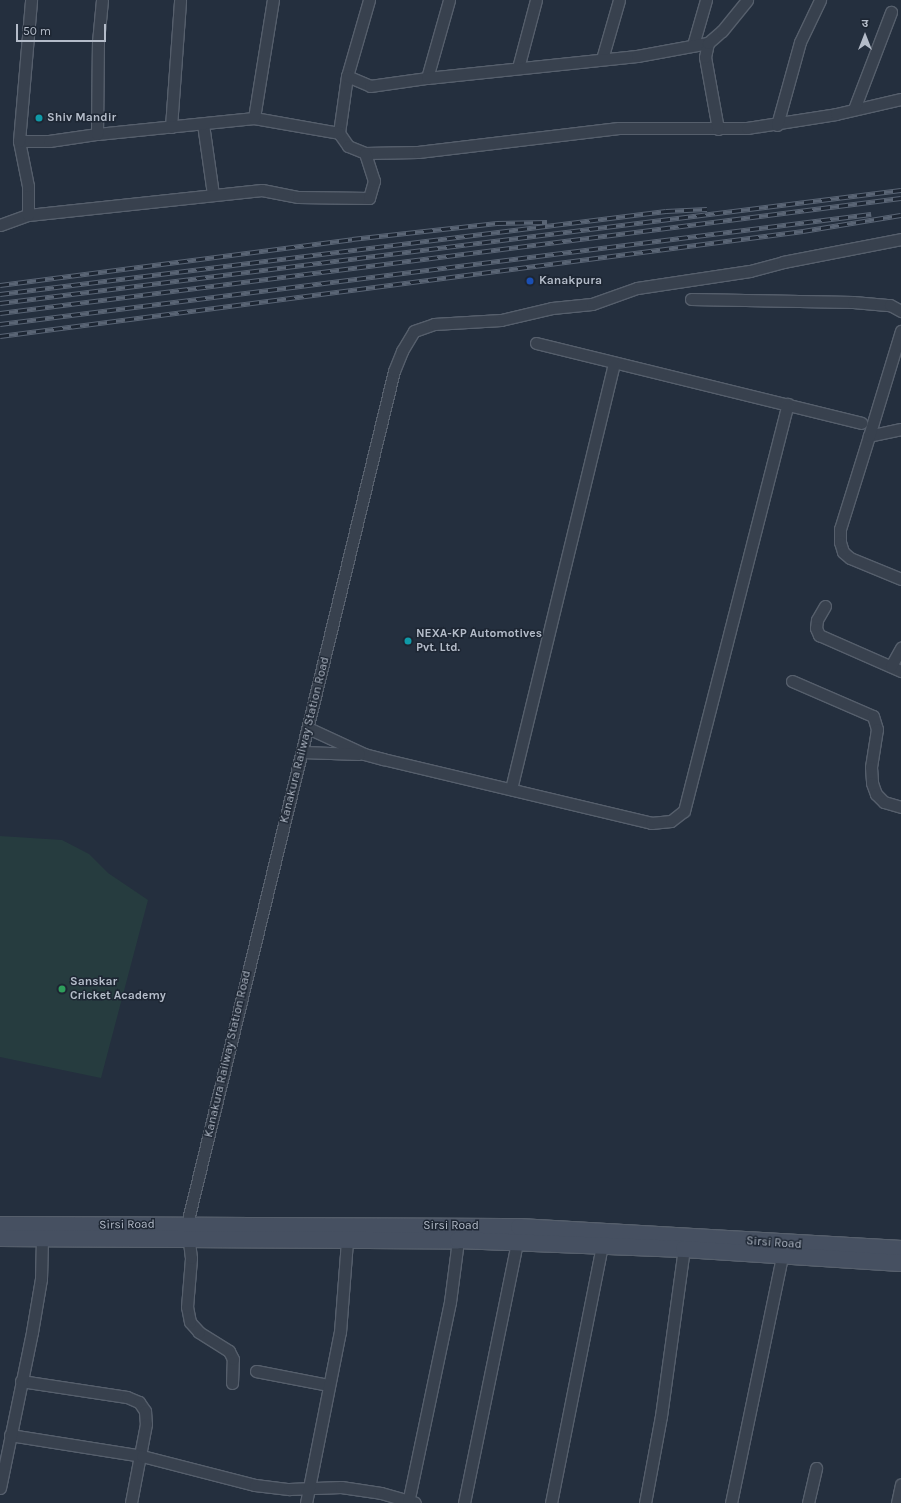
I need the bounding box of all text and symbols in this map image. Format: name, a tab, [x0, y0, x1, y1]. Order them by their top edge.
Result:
scale bar	[18, 16, 108, 42]
north arrow	[845, 16, 885, 56]
text: उ	[862, 17, 868, 30]
text: 50 m	[23, 24, 51, 38]
place label: Shiv Mandir	[47, 111, 116, 125]
marker: Shiv Mandir	[34, 113, 44, 123]
place label: Kanakpura	[539, 274, 602, 288]
marker: Kanakpura	[524, 275, 536, 287]
place label: NEXA-KP Automotives Pvt. Ltd.	[416, 627, 542, 655]
marker: NEXA-KP Automotives Pvt. Ltd.	[403, 636, 413, 646]
street label: Kanakura Railway Station Road	[277, 655, 333, 825]
street label: Kanakura Railway Station Road	[202, 969, 254, 1139]
place label: Sanskar Cricket Academy	[70, 975, 166, 1003]
marker: Sanskar Cricket Academy	[57, 984, 67, 994]
street label: Sirsi Road	[99, 1217, 155, 1233]
street label: Sirsi Road	[423, 1219, 479, 1233]
street label: Sirsi Road	[746, 1234, 802, 1252]

